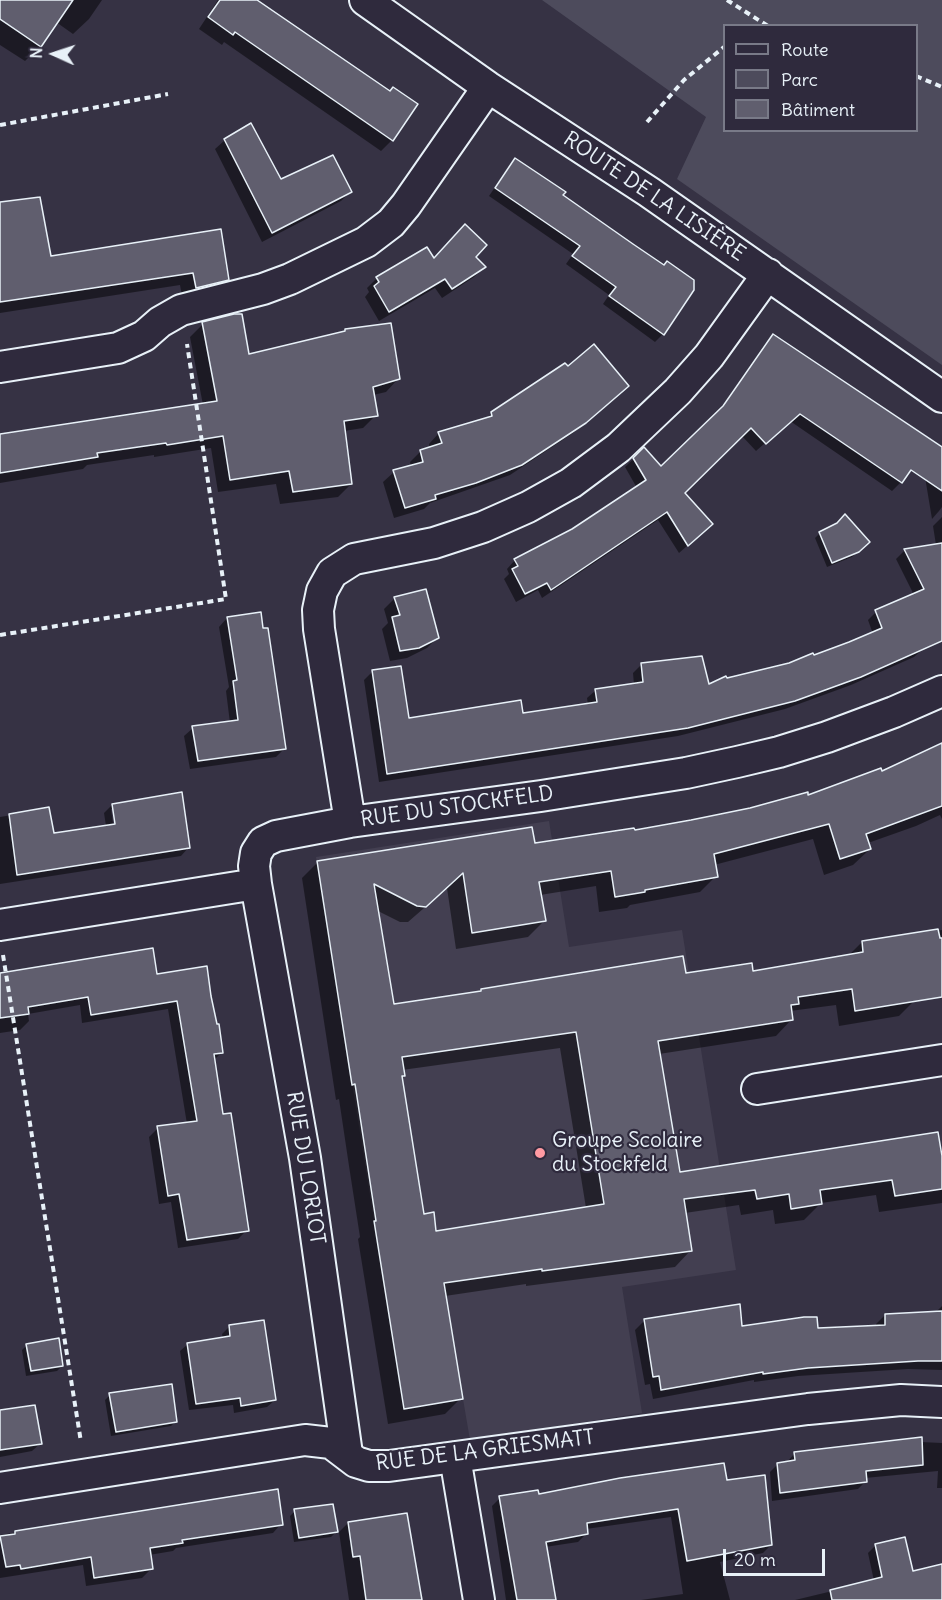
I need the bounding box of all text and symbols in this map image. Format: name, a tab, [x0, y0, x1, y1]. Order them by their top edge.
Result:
north arrow	[24, 24, 84, 84]
legend	[723, 24, 918, 132]
text: Route	[781, 38, 829, 61]
text: N	[26, 47, 46, 59]
text: Parc	[781, 68, 818, 91]
text: Bâtiment	[781, 98, 855, 121]
street label: ROUTE DE LA LISIÈRE	[558, 127, 750, 267]
street label: RUE DU STOCKFELD	[359, 781, 555, 833]
street label: RUE DU LORIOT	[280, 1090, 330, 1246]
place label: Groupe Scolaire du Stockfeld	[552, 1128, 703, 1178]
marker: Groupe Scolaire du Stockfeld	[533, 1146, 547, 1160]
street label: RUE DE LA GRIESMATT	[374, 1425, 596, 1477]
scale bar	[726, 1537, 828, 1575]
text: 20 m	[734, 1548, 776, 1571]

